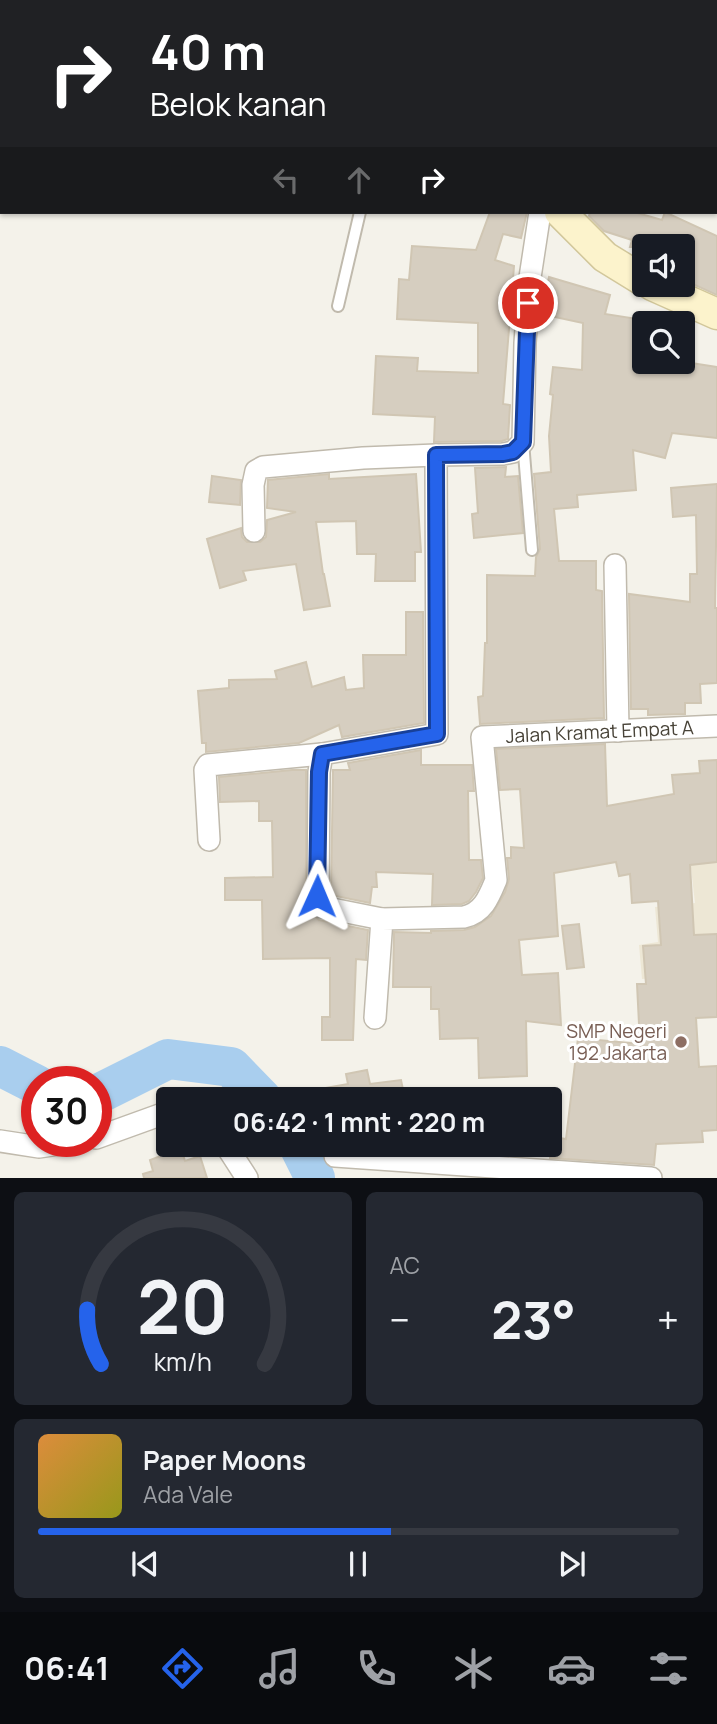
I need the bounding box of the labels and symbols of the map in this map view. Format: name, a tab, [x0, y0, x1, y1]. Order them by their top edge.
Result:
pin	[498, 273, 558, 333]
street label: Jalan Kramat Empat A	[505, 714, 694, 749]
position arrow	[280, 859, 354, 933]
place label: SMP Negeri 192 Jakarta	[566, 1018, 667, 1066]
marker: SMP Negeri 192 Jakarta	[673, 1034, 689, 1050]
speed limit sign: 30	[21, 1066, 112, 1157]

